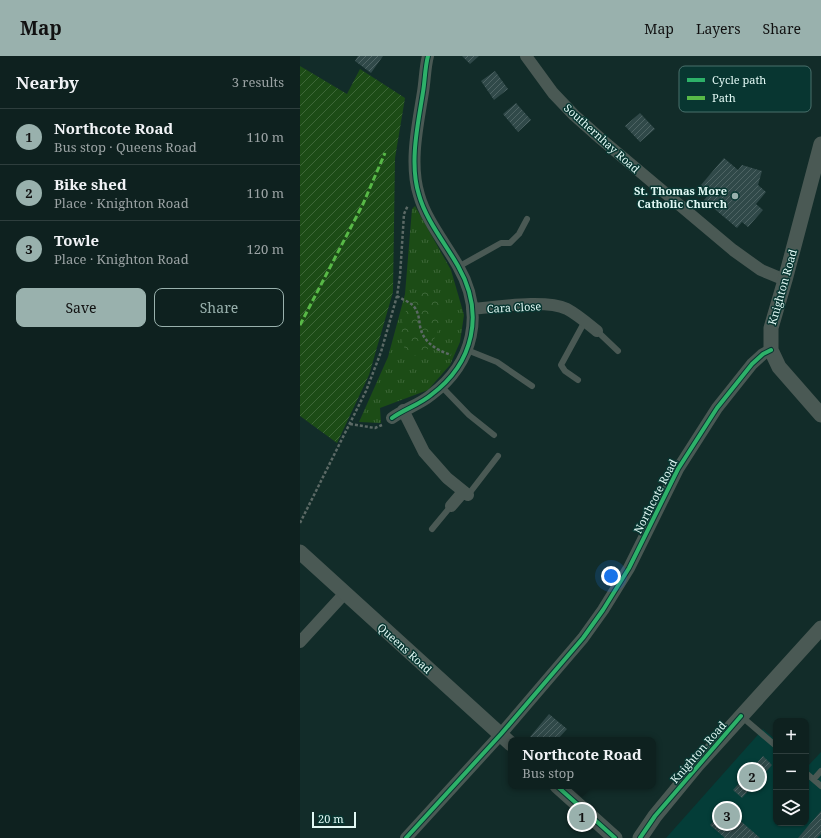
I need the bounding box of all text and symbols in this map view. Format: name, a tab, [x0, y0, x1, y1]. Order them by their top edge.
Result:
text: Map	[20, 15, 62, 41]
text: Map	[644, 19, 674, 38]
text: Layers	[696, 19, 741, 38]
text: Share	[763, 19, 801, 38]
legend	[679, 66, 811, 112]
text: Nearby	[16, 71, 79, 94]
text: Cycle path	[712, 72, 766, 87]
text: 3 results	[232, 73, 284, 91]
text: Path	[712, 90, 736, 105]
street label: Southernhay Road	[561, 100, 643, 176]
text: Northcote Road	[54, 118, 173, 138]
text: 1	[25, 128, 33, 146]
text: 110 m	[247, 128, 284, 146]
text: Bus stop · Queens Road	[54, 138, 197, 156]
text: Bike shed	[54, 174, 127, 194]
place label: St. Thomas More Catholic Church	[634, 183, 728, 211]
text: 2	[25, 184, 33, 202]
text: 110 m	[247, 184, 284, 202]
marker: St. Thomas More Catholic Church	[730, 191, 740, 201]
text: Place · Knighton Road	[54, 194, 189, 212]
text: Towle	[54, 230, 99, 250]
text: 3	[25, 240, 33, 258]
text: 120 m	[247, 240, 284, 258]
street label: Knighton Road	[764, 247, 800, 327]
text: Place · Knighton Road	[54, 250, 189, 268]
button: Save	[16, 288, 146, 327]
button: Share	[154, 288, 284, 327]
street label: Cara Close	[486, 298, 542, 316]
street label: Northcote Road	[630, 456, 680, 536]
your location	[601, 566, 621, 586]
street label: Queens Road	[375, 620, 436, 677]
street label: Knighton Road	[667, 717, 729, 786]
map controls	[773, 718, 809, 826]
button: +	[773, 718, 809, 754]
popup	[508, 737, 656, 789]
text: Northcote Road	[522, 744, 642, 764]
button: −	[773, 754, 809, 790]
pin: 2	[739, 762, 765, 792]
text: Bus stop	[522, 764, 574, 782]
button: layers	[773, 790, 809, 826]
pin: 3	[714, 801, 740, 831]
pin: 1	[569, 802, 595, 832]
scale bar	[312, 810, 356, 829]
text: 20 m	[318, 811, 344, 826]

